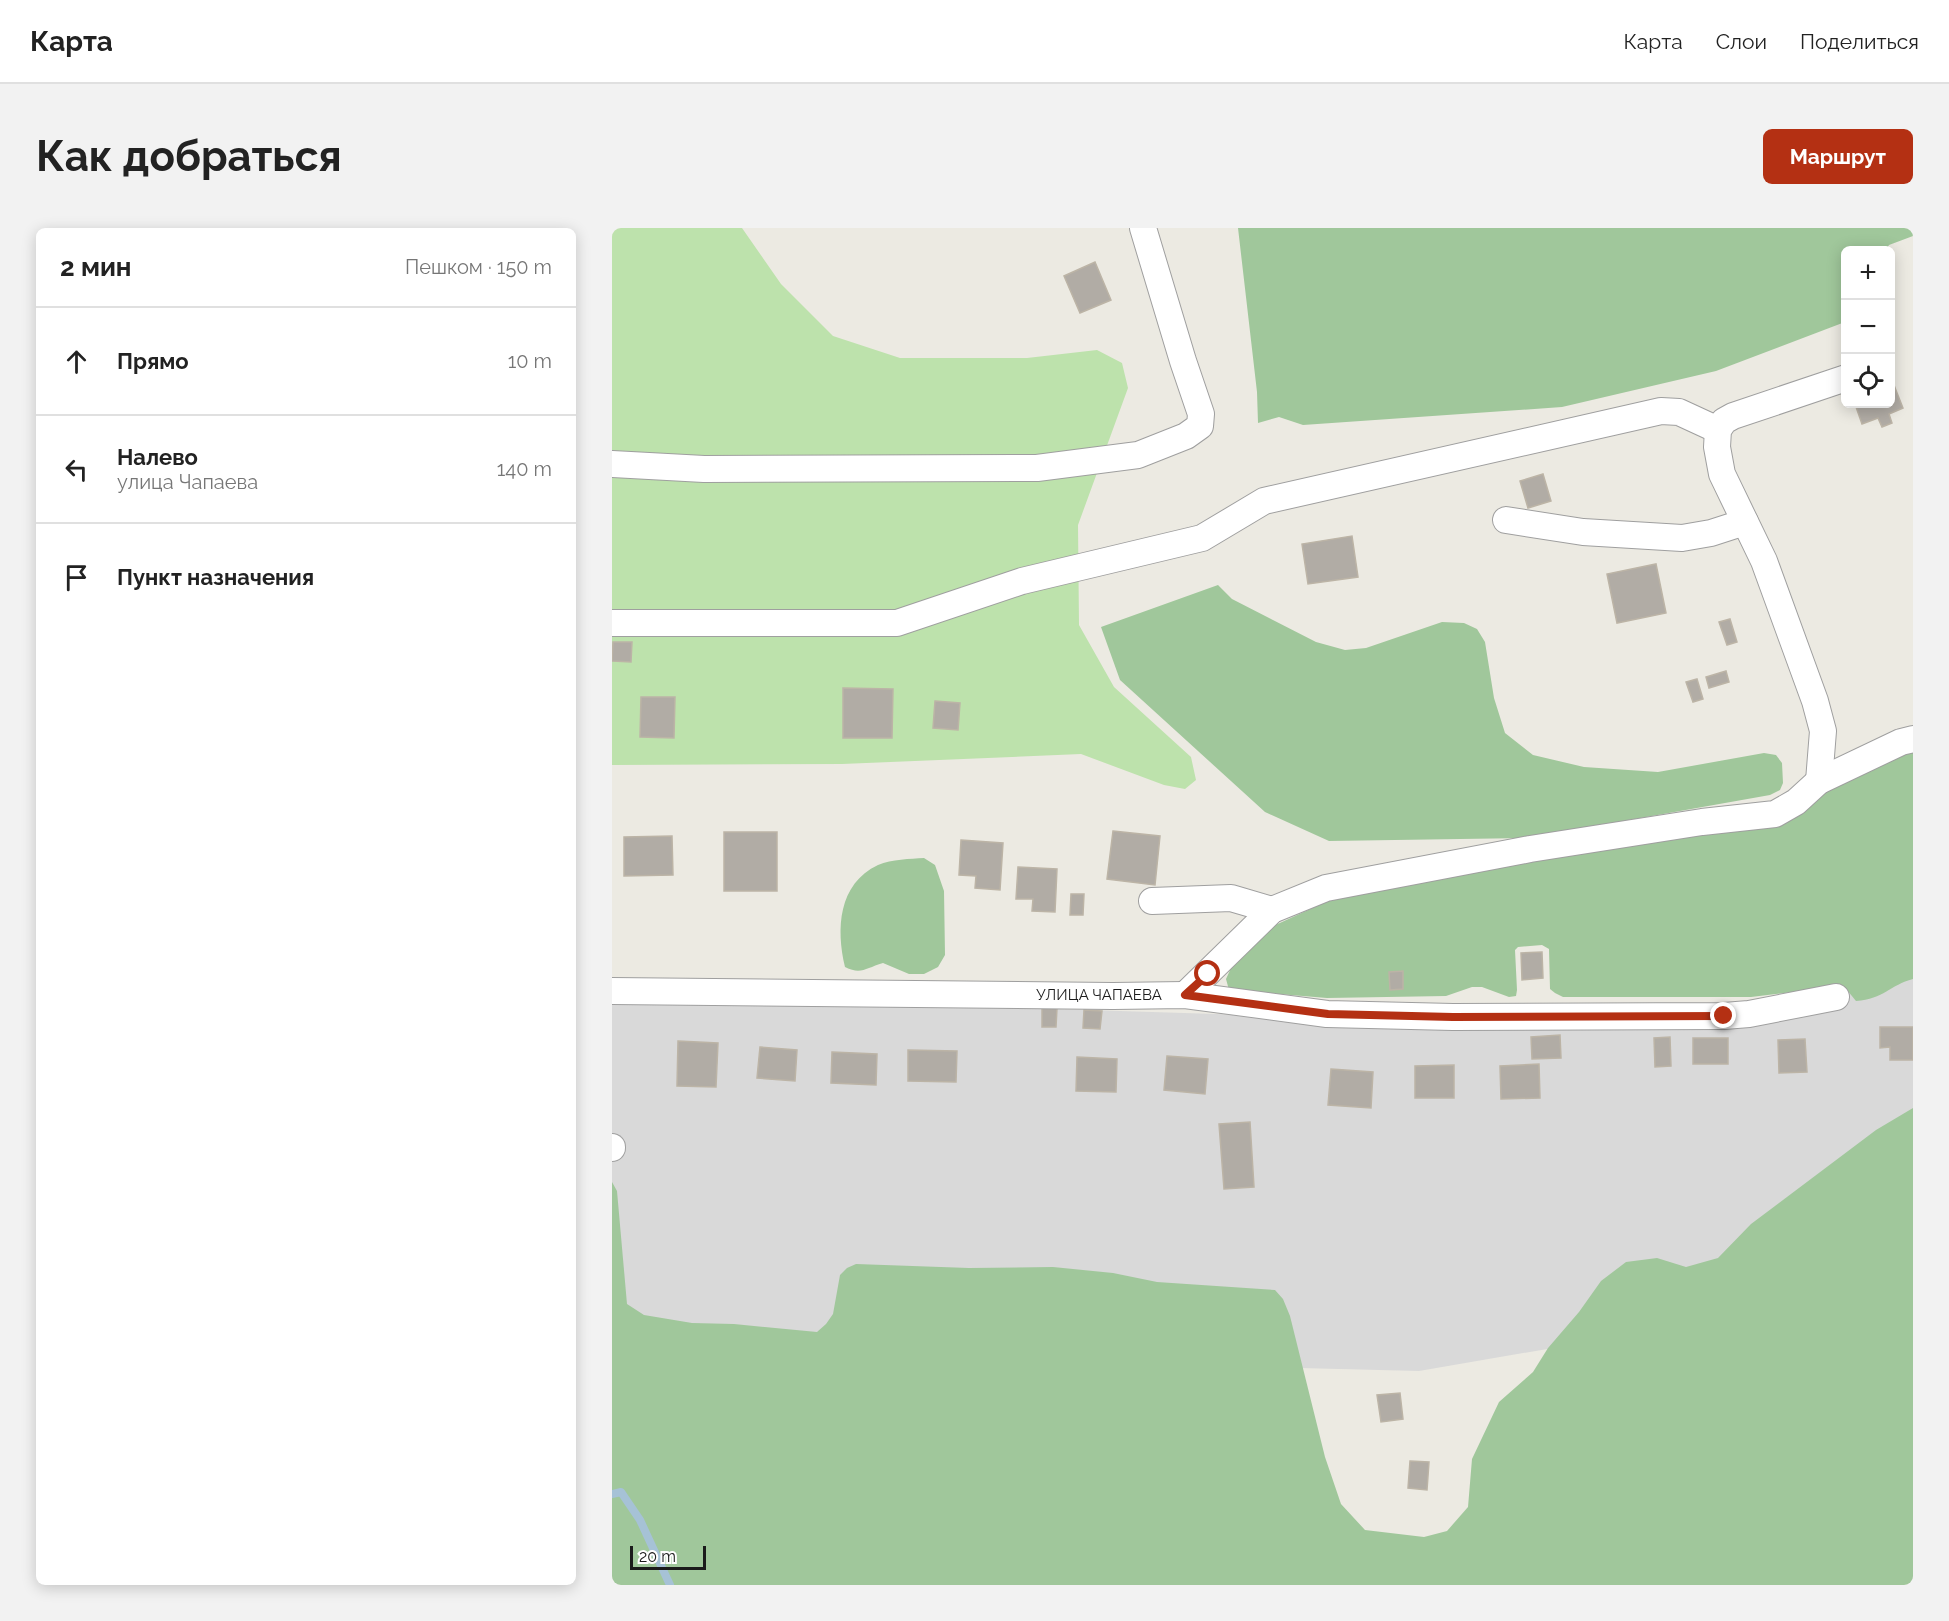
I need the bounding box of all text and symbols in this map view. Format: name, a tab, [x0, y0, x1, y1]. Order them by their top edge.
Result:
text: Карта	[30, 25, 113, 58]
text: Карта	[1624, 29, 1683, 54]
text: Слои	[1716, 29, 1767, 54]
text: Поделиться	[1800, 29, 1919, 54]
button: Маршрут	[1763, 129, 1913, 184]
text: Как добраться	[36, 132, 342, 181]
map controls	[1841, 246, 1895, 408]
button: +	[1841, 246, 1895, 300]
text: 2 мин	[60, 252, 132, 282]
text: Пешком · 150 m	[405, 255, 552, 279]
button: −	[1841, 300, 1895, 354]
icon: ahead	[60, 345, 93, 378]
text: Прямо	[117, 348, 189, 374]
text: 10 m	[508, 349, 552, 373]
button: locate	[1841, 354, 1895, 408]
text: Налево	[117, 444, 198, 470]
icon: left	[60, 453, 93, 486]
text: 140 m	[497, 457, 552, 481]
text: улица Чапаева	[117, 470, 258, 494]
icon: arrive	[60, 561, 93, 594]
text: Пункт назначения	[117, 564, 314, 590]
route start	[1194, 960, 1220, 986]
street label: УЛИЦА ЧАПАЕВА	[1036, 986, 1162, 1004]
route end	[1710, 1002, 1736, 1028]
scale bar	[630, 1543, 706, 1570]
text: 20 m	[639, 1547, 676, 1566]

